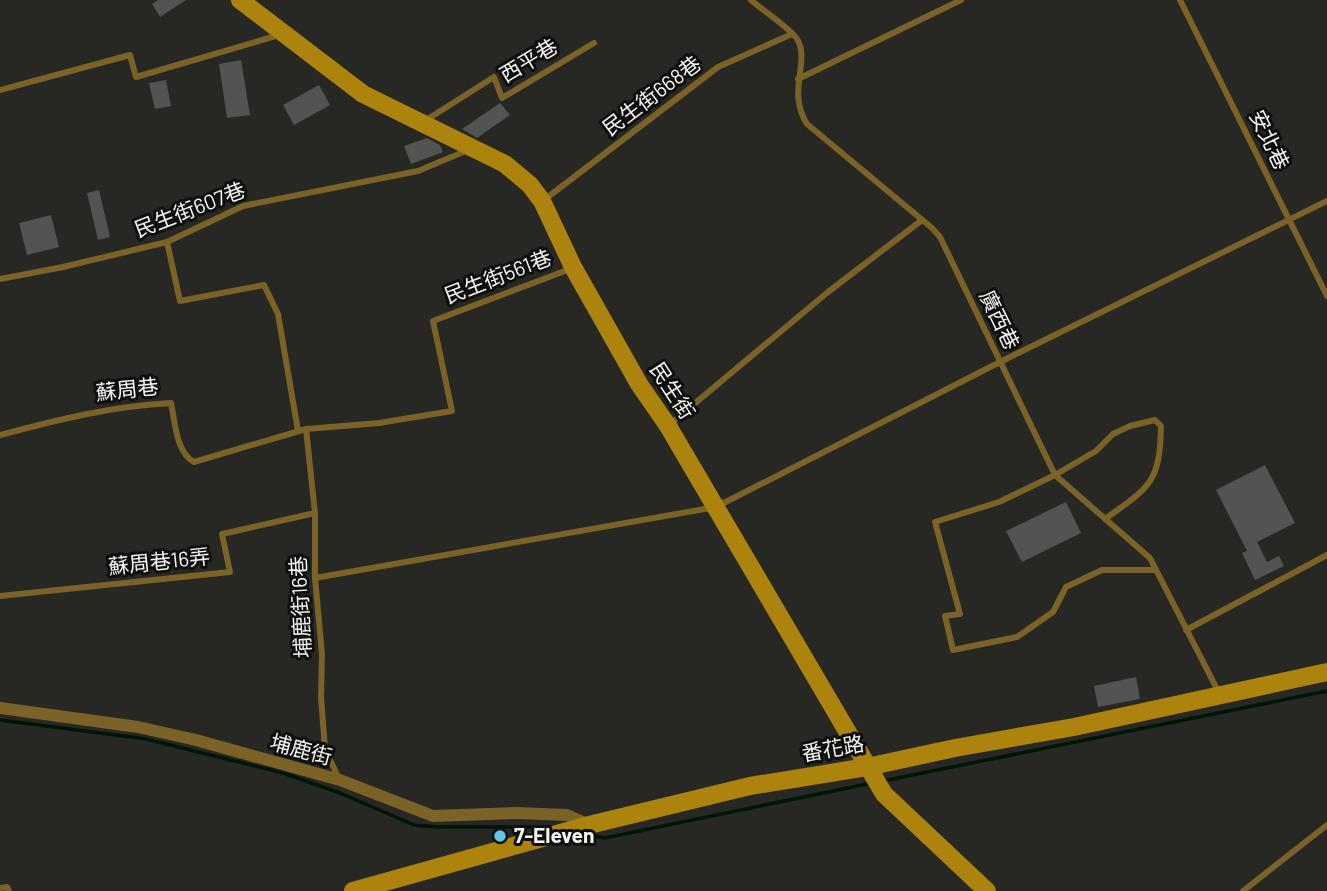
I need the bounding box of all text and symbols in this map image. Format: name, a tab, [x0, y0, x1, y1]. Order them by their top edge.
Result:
street label: 西平巷	[495, 33, 562, 87]
street label: 民生街668巷	[597, 50, 705, 140]
street label: 安北巷	[1245, 106, 1295, 173]
street label: 民生街607巷	[131, 176, 248, 241]
street label: 民生街561巷	[440, 244, 554, 307]
street label: 廣西巷	[975, 286, 1025, 353]
street label: 民生街	[646, 357, 701, 423]
street label: 蘇周巷	[94, 373, 159, 404]
street label: 蘇周巷16弄	[107, 543, 211, 578]
street label: 埔鹿街16巷	[284, 555, 315, 659]
street label: 埔鹿街	[268, 728, 335, 769]
street label: 番花路	[800, 730, 866, 765]
place label: 7-Eleven	[514, 822, 594, 847]
marker: 7-Eleven	[492, 828, 508, 844]

